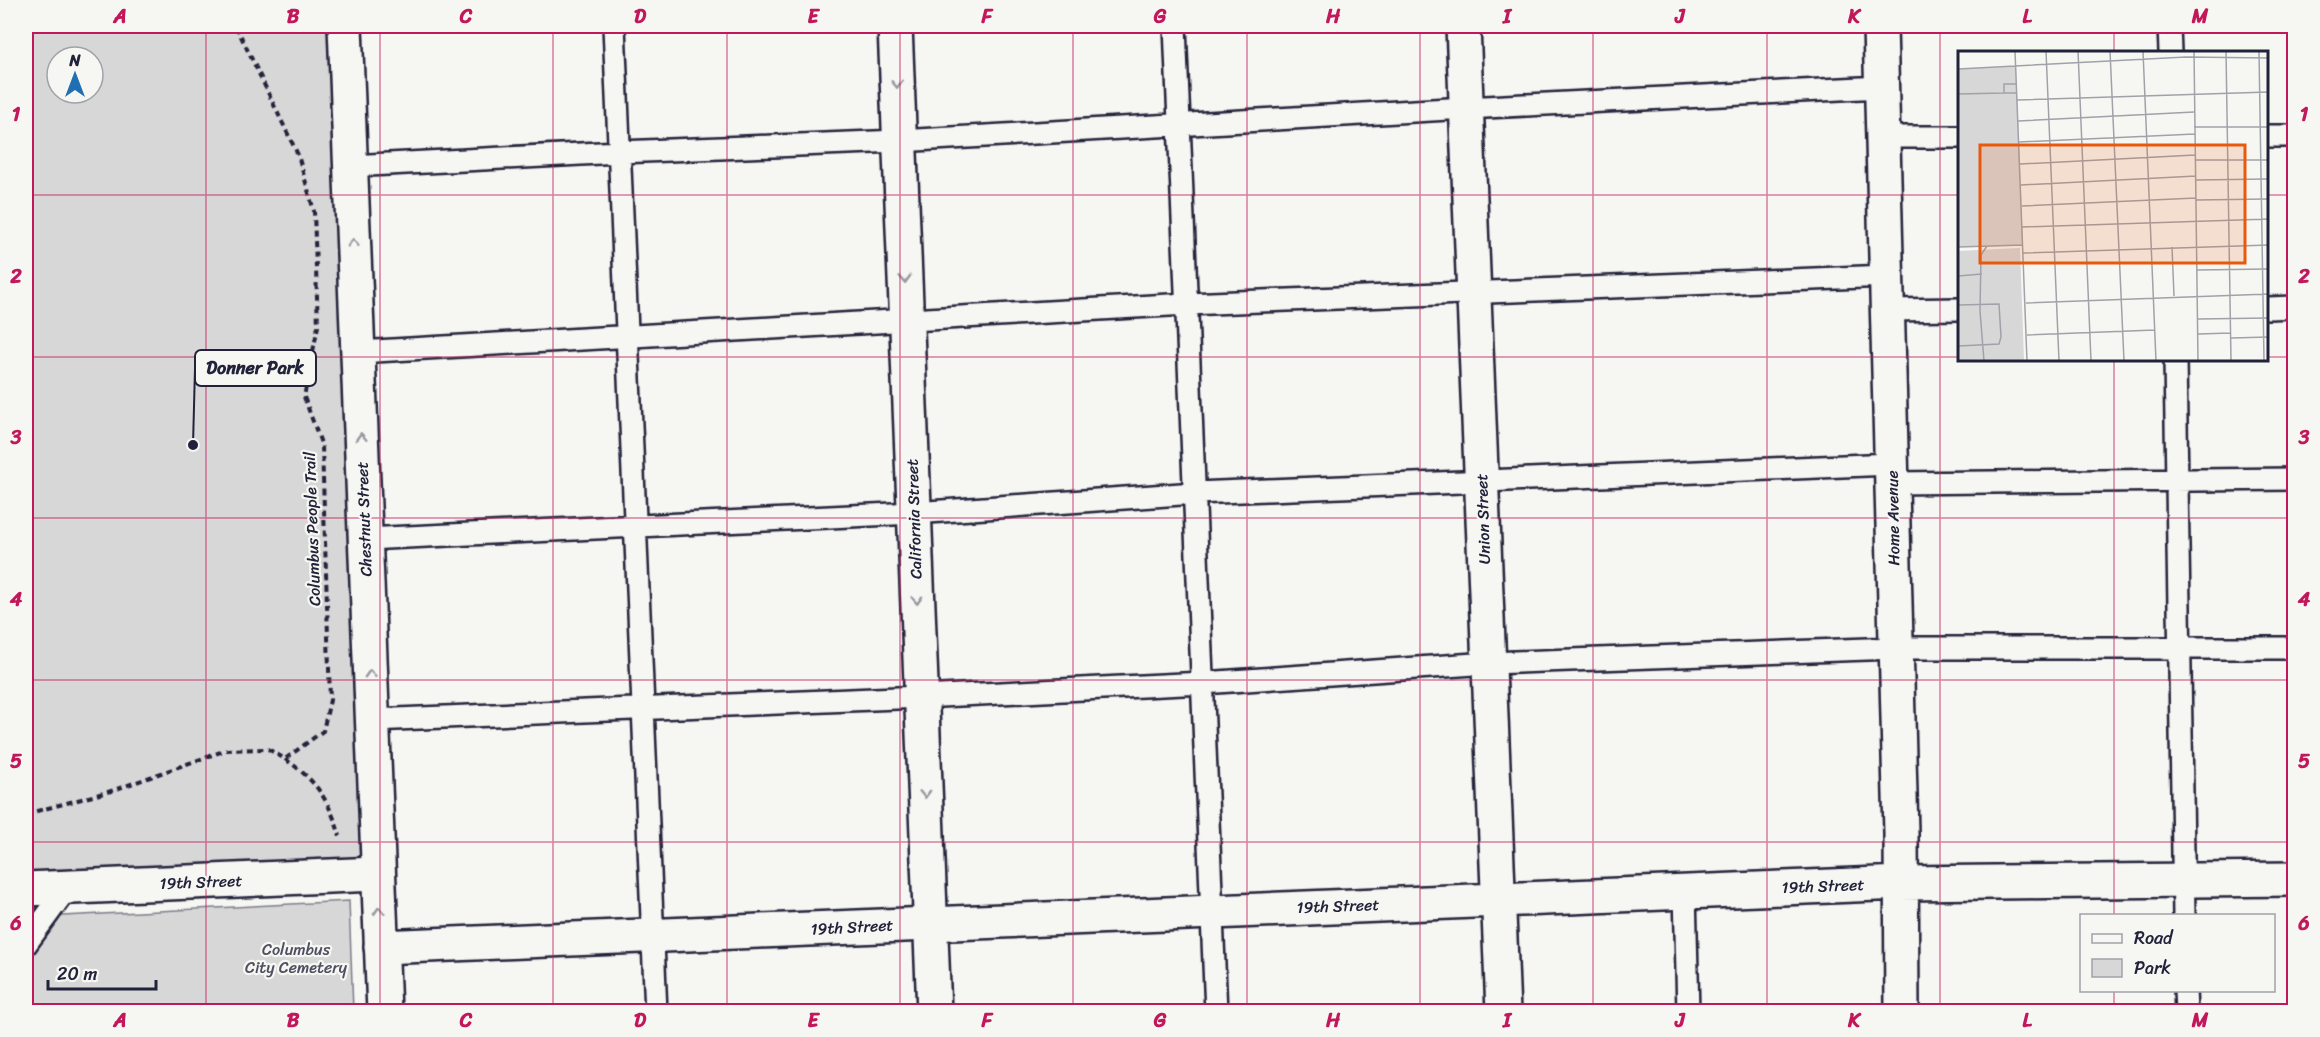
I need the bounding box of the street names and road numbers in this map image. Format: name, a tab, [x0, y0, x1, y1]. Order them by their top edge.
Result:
street label: Columbus People Trail	[295, 451, 329, 607]
street label: California Street	[897, 458, 931, 580]
street label: Chestnut Street	[348, 461, 380, 577]
street label: Home Avenue	[1878, 470, 1908, 566]
street label: Union Street	[1467, 473, 1499, 565]
street label: 19th Street	[159, 866, 243, 898]
street label: 19th Street	[1781, 870, 1865, 902]
street label: 19th Street	[1296, 890, 1380, 922]
street label: 19th Street	[810, 910, 894, 944]

